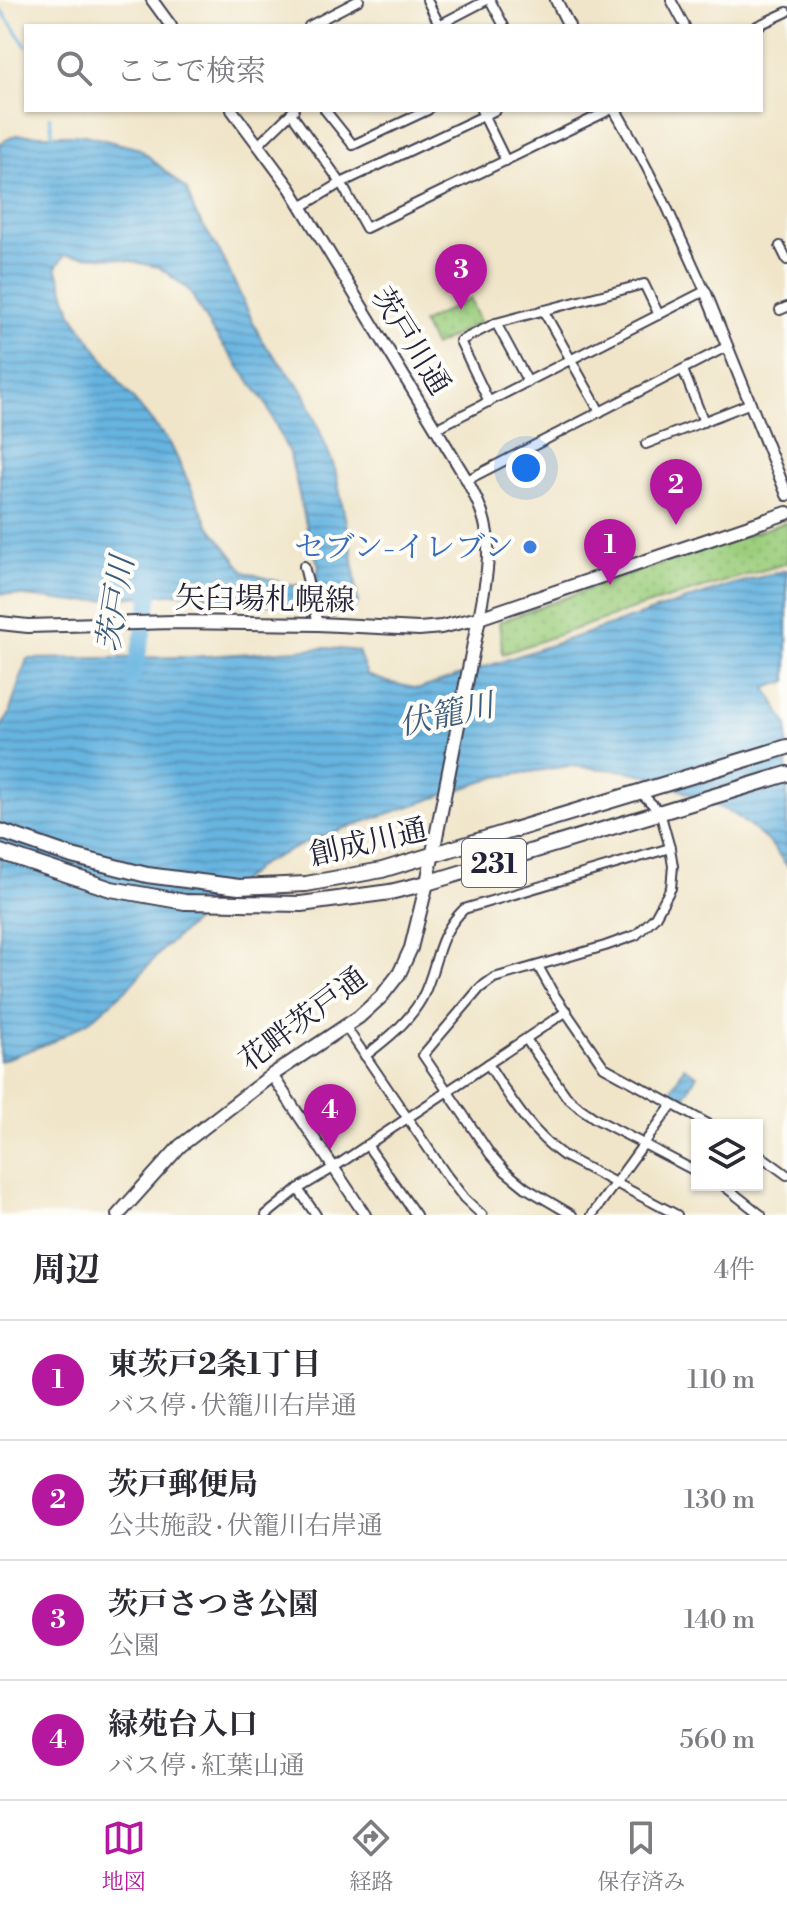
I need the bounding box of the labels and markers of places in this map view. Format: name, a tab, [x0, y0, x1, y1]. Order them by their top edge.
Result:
pin: 3	[435, 244, 487, 310]
pin: 2	[650, 459, 702, 525]
pin: 1	[584, 519, 636, 585]
place label: セブン-イレブン	[295, 529, 514, 567]
marker: セブン-イレブン	[521, 538, 539, 556]
pin: 4	[304, 1084, 356, 1150]

